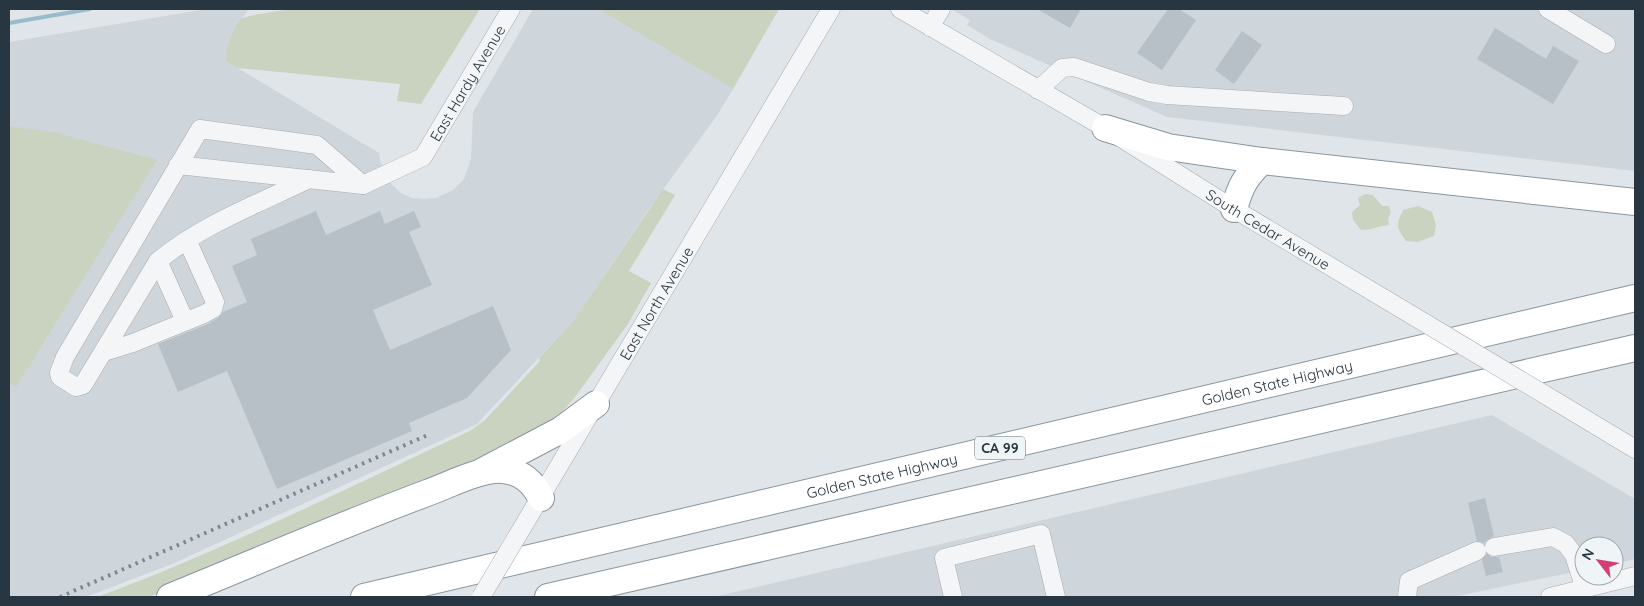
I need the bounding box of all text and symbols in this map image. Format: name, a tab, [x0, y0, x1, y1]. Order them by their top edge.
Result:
street label: East Hardy Avenue	[425, 21, 509, 145]
street label: South Cedar Avenue	[1203, 184, 1334, 274]
street label: East North Avenue	[615, 243, 697, 363]
street label: Golden State Highway	[1200, 355, 1354, 409]
road number: CA 99	[975, 436, 1025, 459]
street label: Golden State Highway	[805, 448, 959, 502]
north arrow	[1574, 536, 1624, 586]
text: N	[1577, 545, 1598, 563]

